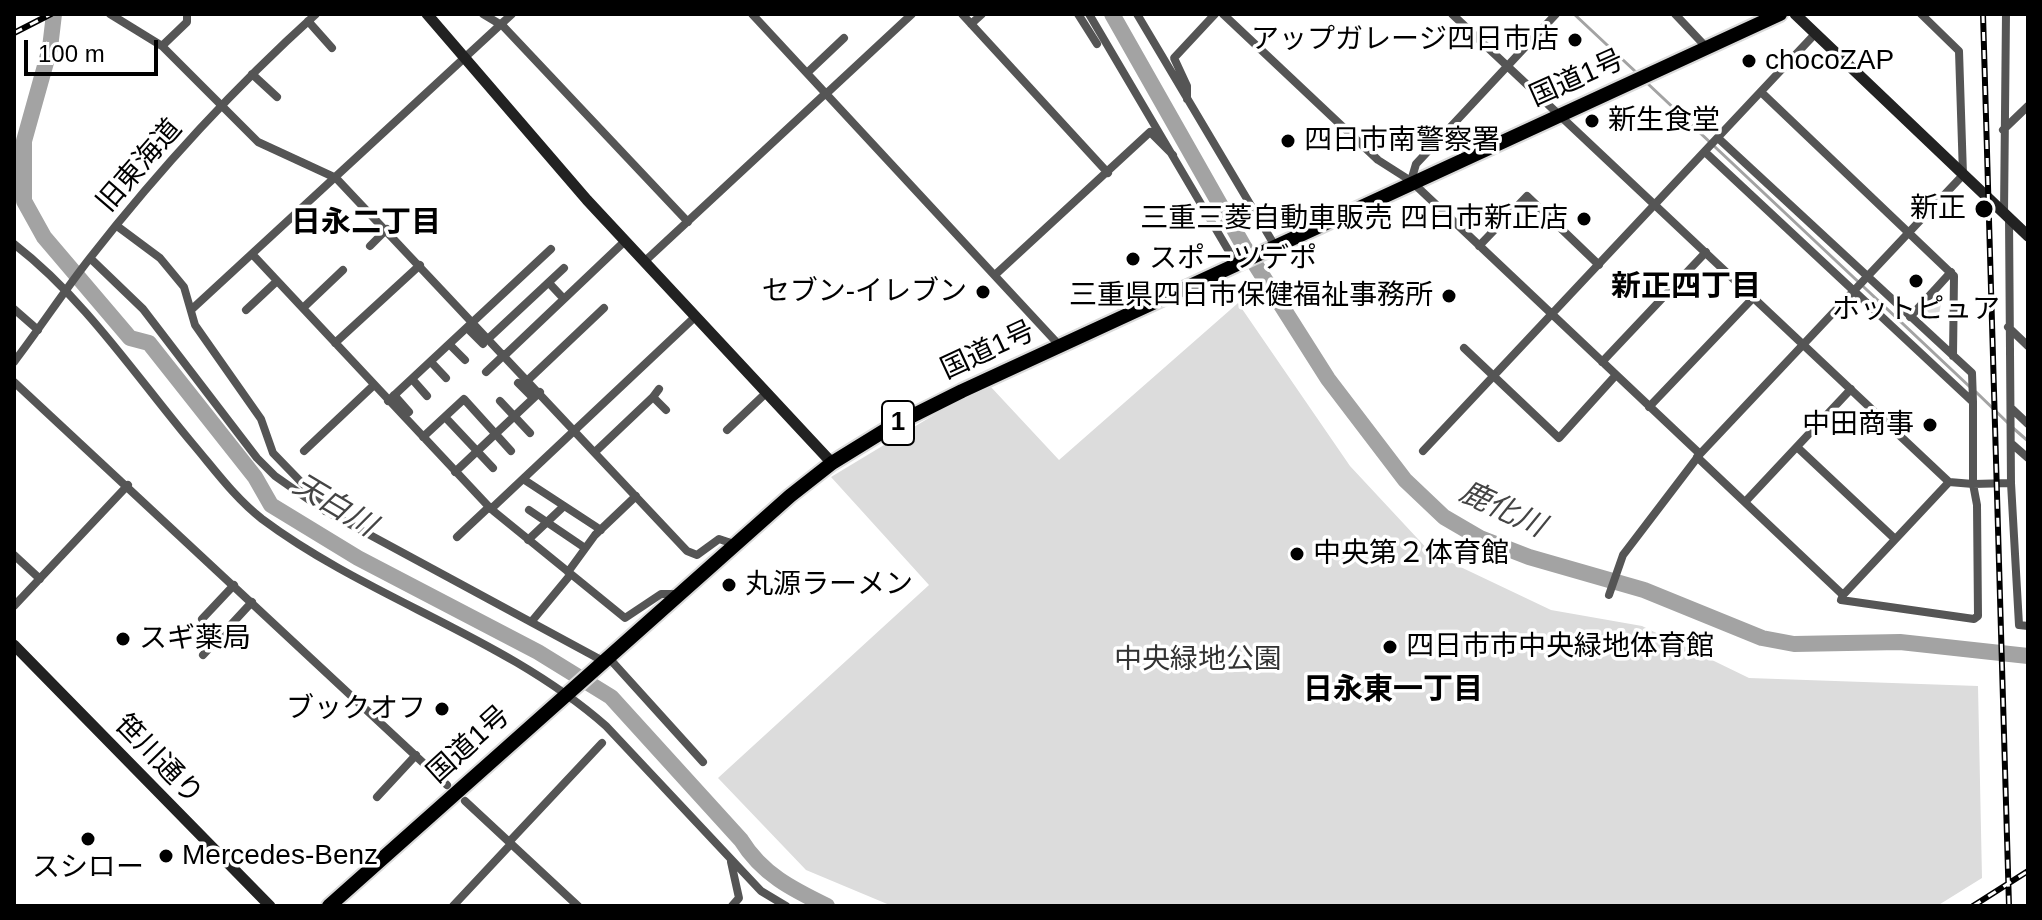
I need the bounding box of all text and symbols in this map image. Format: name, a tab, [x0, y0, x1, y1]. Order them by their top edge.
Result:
place label: アップガレージ四日市店	[1251, 23, 1559, 57]
scale bar	[28, 24, 162, 74]
marker: アップガレージ四日市店	[1566, 31, 1584, 49]
text: 100 m	[38, 40, 105, 67]
street label: 国道1号	[1525, 43, 1629, 115]
place label: chocoZAP	[1765, 44, 1894, 78]
marker: chocoZAP	[1740, 52, 1758, 70]
place label: 新生食堂	[1608, 104, 1720, 138]
marker: 新生食堂	[1583, 112, 1601, 130]
street label: 旧東海道	[91, 113, 189, 219]
place label: 四日市南警察署	[1304, 124, 1500, 158]
marker: 四日市南警察署	[1279, 132, 1297, 150]
place label: 新正	[1910, 192, 1966, 226]
marker: 新正	[1973, 198, 1995, 220]
place label: 三重三菱自動車販売 四日市新正店	[1140, 202, 1568, 236]
district label: 日永二丁目	[291, 206, 441, 242]
marker: 三重三菱自動車販売 四日市新正店	[1575, 210, 1593, 228]
place label: スポーツデポ	[1149, 242, 1317, 276]
marker: スポーツデポ	[1124, 250, 1142, 268]
district label: 新正四丁目	[1611, 270, 1761, 306]
marker: ホットピュア	[1907, 272, 1925, 290]
place label: セブン-イレブン	[762, 275, 967, 309]
place label: 三重県四日市保健福祉事務所	[1069, 279, 1433, 313]
marker: セブン-イレブン	[974, 283, 992, 301]
marker: 三重県四日市保健福祉事務所	[1440, 287, 1458, 305]
place label: ホットピュア	[1832, 293, 2000, 327]
street label: 国道1号	[936, 315, 1040, 387]
road number: 1	[882, 401, 914, 445]
place label: 中田商事	[1802, 408, 1914, 442]
marker: 中田商事	[1921, 416, 1939, 434]
water label: 天白川	[286, 467, 382, 545]
water label: 鹿化川	[1454, 475, 1550, 545]
place label: 中央第２体育館	[1313, 537, 1509, 571]
marker: 中央第２体育館	[1288, 545, 1306, 563]
place label: 丸源ラーメン	[745, 568, 913, 602]
marker: 丸源ラーメン	[720, 576, 738, 594]
place label: スギ薬局	[139, 622, 251, 656]
marker: スギ薬局	[114, 630, 132, 648]
place label: 四日市市中央緑地体育館	[1406, 630, 1714, 664]
marker: 四日市市中央緑地体育館	[1381, 638, 1399, 656]
park label: 中央緑地公園	[1114, 643, 1282, 677]
district label: 日永東一丁目	[1303, 673, 1483, 709]
place label: ブックオフ	[286, 692, 426, 726]
street label: 国道1号	[421, 699, 517, 791]
marker: ブックオフ	[433, 700, 451, 718]
street label: 笹川通り	[107, 708, 209, 812]
marker: スシロー	[79, 830, 97, 848]
place label: Mercedes-Benz	[182, 839, 378, 873]
marker: Mercedes-Benz	[157, 847, 175, 865]
place label: スシロー	[32, 851, 144, 885]

